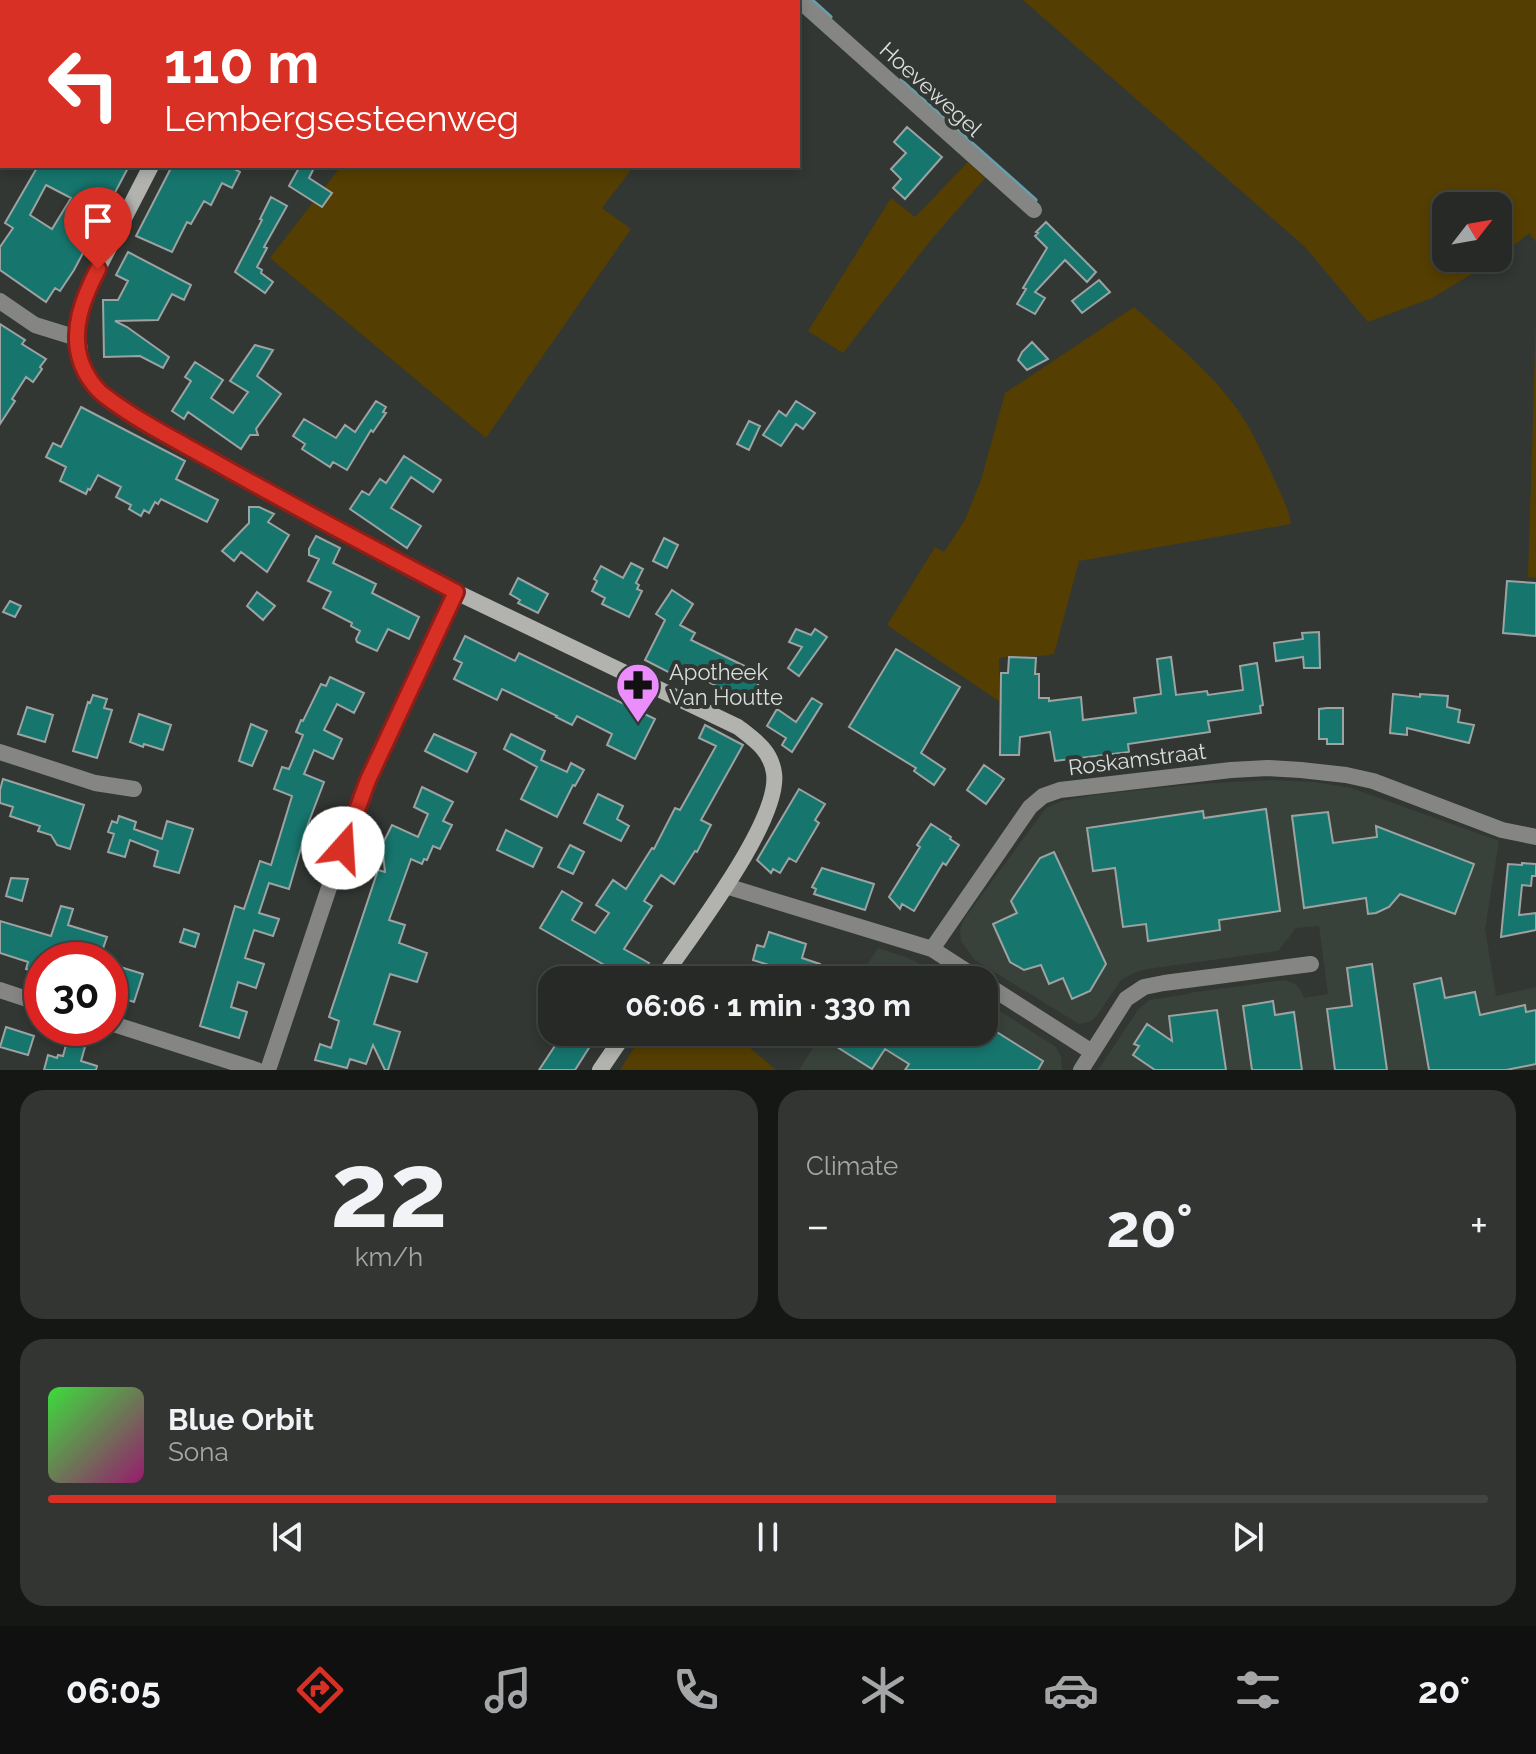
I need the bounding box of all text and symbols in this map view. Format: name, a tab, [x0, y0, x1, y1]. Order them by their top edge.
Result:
text: 110 m	[164, 30, 319, 96]
icon: left	[32, 32, 136, 136]
street label: Hoevewegel	[875, 36, 987, 142]
text: Lembergsesteenweg	[164, 97, 519, 139]
pin	[64, 187, 132, 269]
north arrow	[1432, 192, 1512, 272]
map controls	[1432, 192, 1512, 272]
icon: arrive	[76, 199, 120, 243]
place label: Apotheek Van Houtte	[669, 659, 783, 710]
pharmacy icon: Apotheek Van Houtte	[614, 661, 662, 724]
street label: Roskamstraat	[1067, 738, 1208, 780]
position arrow	[301, 806, 385, 890]
speed limit sign: 30	[24, 942, 128, 1046]
text: 06:06 · 1 min · 330 m	[625, 988, 911, 1023]
text: 22	[330, 1129, 448, 1251]
text: Climate	[806, 1151, 898, 1181]
text: 20°	[1106, 1191, 1193, 1261]
text: −	[806, 1200, 830, 1251]
text: +	[1470, 1200, 1488, 1251]
text: km/h	[355, 1242, 423, 1272]
text: Blue Orbit	[168, 1402, 314, 1437]
text: Sona	[168, 1437, 229, 1467]
icon: previous	[266, 1515, 310, 1559]
icon: pause	[746, 1515, 790, 1559]
icon: next	[1226, 1515, 1270, 1559]
icon: directions	[292, 1662, 348, 1718]
icon: music	[480, 1662, 536, 1718]
icon: phone	[668, 1662, 724, 1718]
icon: climate	[855, 1662, 911, 1718]
icon: car	[1043, 1662, 1099, 1718]
icon: filters	[1230, 1662, 1286, 1718]
text: 06:05	[66, 1669, 161, 1711]
text: 20°	[1418, 1669, 1470, 1711]

